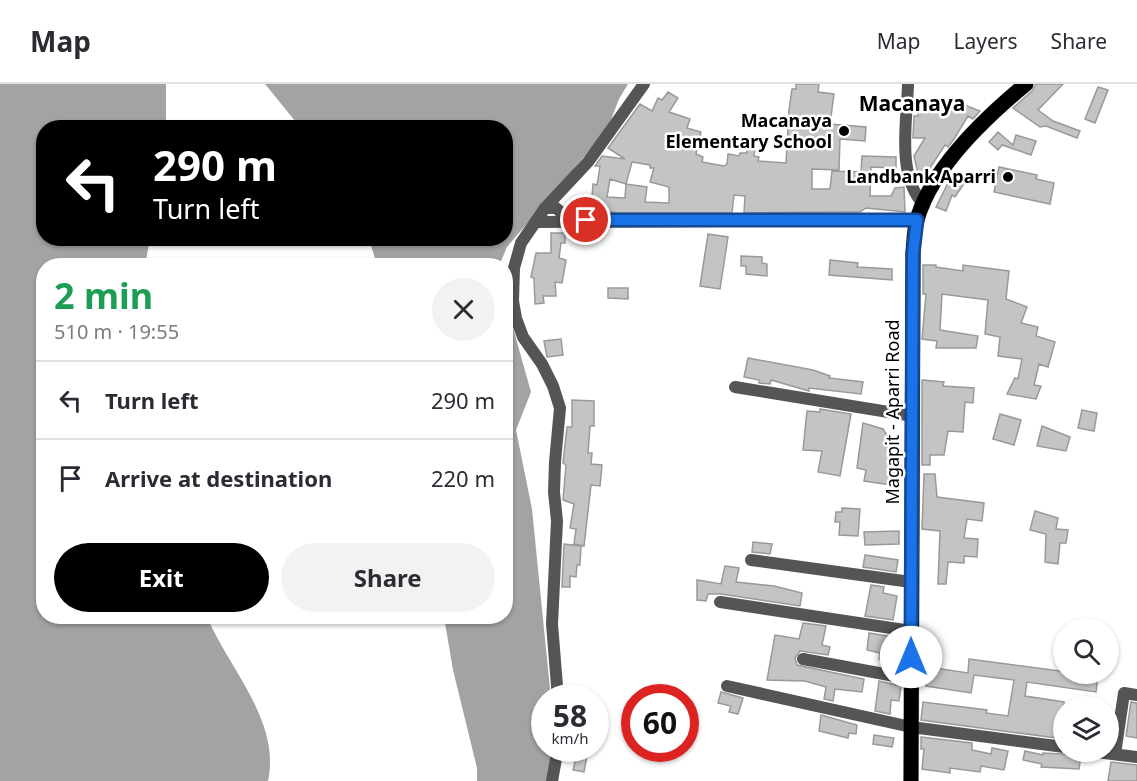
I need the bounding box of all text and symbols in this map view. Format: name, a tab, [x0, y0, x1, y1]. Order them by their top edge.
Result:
text: Map	[30, 22, 91, 60]
text: Map	[877, 27, 921, 55]
text: Layers	[954, 27, 1018, 55]
text: Share	[1051, 27, 1107, 55]
district label: Macanaya	[859, 89, 965, 117]
place label: Macanaya Elementary School	[665, 108, 832, 153]
marker: Macanaya Elementary School	[837, 124, 851, 138]
text: 290 m	[153, 136, 277, 193]
icon: left	[54, 144, 132, 222]
place label: Landbank Aparri	[846, 164, 996, 188]
marker: Landbank Aparri	[1001, 170, 1015, 184]
text: Turn left	[153, 190, 259, 227]
pin	[560, 194, 611, 245]
icon: arrive	[569, 203, 602, 236]
text: 2 min	[54, 271, 153, 320]
button: close	[432, 278, 495, 341]
text: 510 m · 19:55	[54, 318, 179, 345]
street label: Magapit - Aparri Road	[880, 319, 904, 505]
icon: left	[54, 384, 87, 417]
text: Turn left	[105, 385, 199, 415]
text: 290 m	[431, 385, 495, 415]
icon: arrive	[54, 462, 87, 495]
text: Arrive at destination	[105, 463, 332, 493]
text: 220 m	[431, 463, 495, 493]
button: Exit	[54, 543, 269, 612]
button: Share	[281, 543, 495, 612]
map controls	[1053, 618, 1119, 762]
button: search	[1053, 618, 1119, 684]
position arrow	[879, 625, 943, 689]
speed limit sign: 60	[621, 684, 699, 762]
text: 58	[553, 695, 587, 736]
button: layers	[1053, 696, 1119, 762]
text: km/h	[552, 728, 588, 748]

